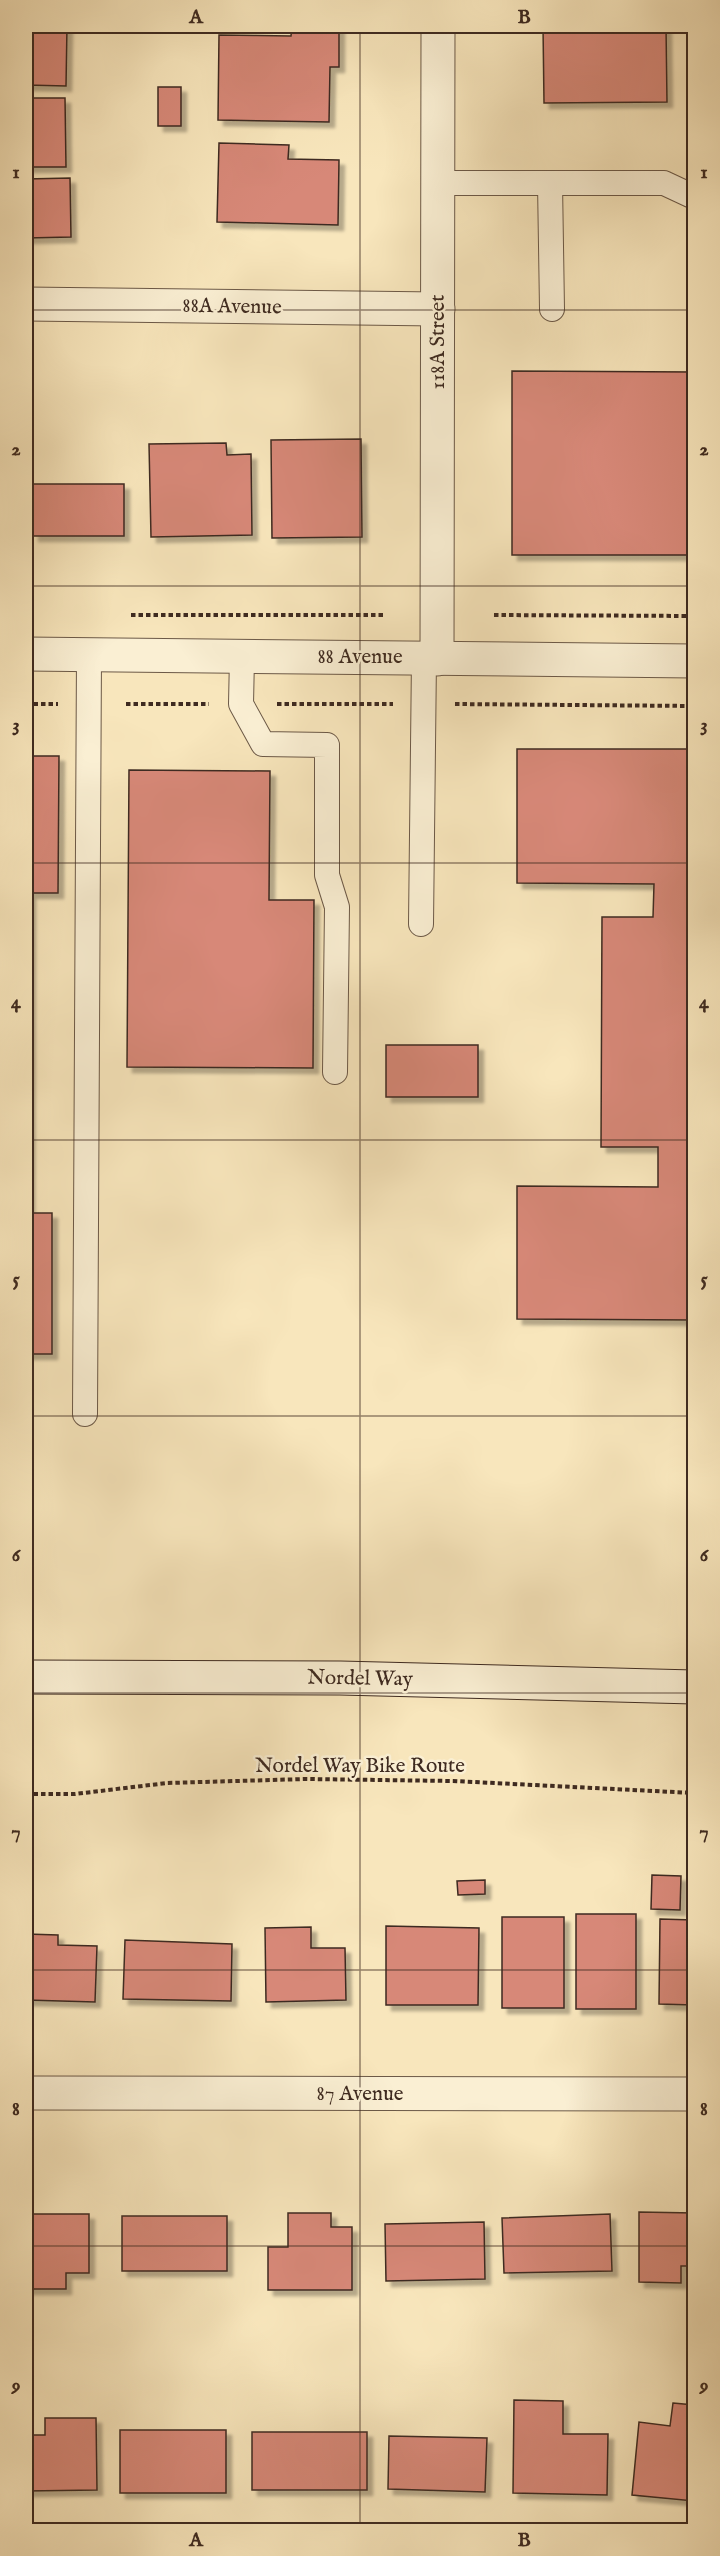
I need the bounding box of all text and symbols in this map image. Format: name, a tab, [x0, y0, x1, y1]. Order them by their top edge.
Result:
text: A	[188, 5, 204, 30]
text: B	[517, 5, 531, 30]
text: 1	[12, 160, 20, 185]
text: 1	[700, 160, 708, 185]
street label: 88A Avenue	[182, 293, 282, 321]
street label: 118A Street	[425, 295, 452, 389]
text: 2	[11, 437, 21, 462]
text: 2	[699, 437, 709, 462]
street label: 88 Avenue	[317, 644, 403, 671]
text: 3	[12, 713, 20, 738]
text: 3	[700, 713, 708, 738]
text: 4	[11, 990, 22, 1015]
text: 4	[699, 990, 710, 1015]
text: 5	[12, 1267, 20, 1292]
text: 5	[700, 1267, 708, 1292]
text: 6	[12, 1543, 22, 1568]
text: 6	[700, 1543, 710, 1568]
street label: Nordel Way	[307, 1665, 414, 1693]
street label: Nordel Way Bike Route	[255, 1753, 465, 1780]
text: 7	[11, 1820, 21, 1845]
text: 7	[699, 1820, 709, 1845]
street label: 87 Avenue	[317, 2081, 404, 2108]
text: 8	[12, 2097, 20, 2122]
text: 8	[700, 2097, 708, 2122]
text: 9	[11, 2373, 21, 2398]
text: 9	[699, 2373, 709, 2398]
text: A	[188, 2528, 204, 2553]
text: B	[517, 2528, 531, 2553]

